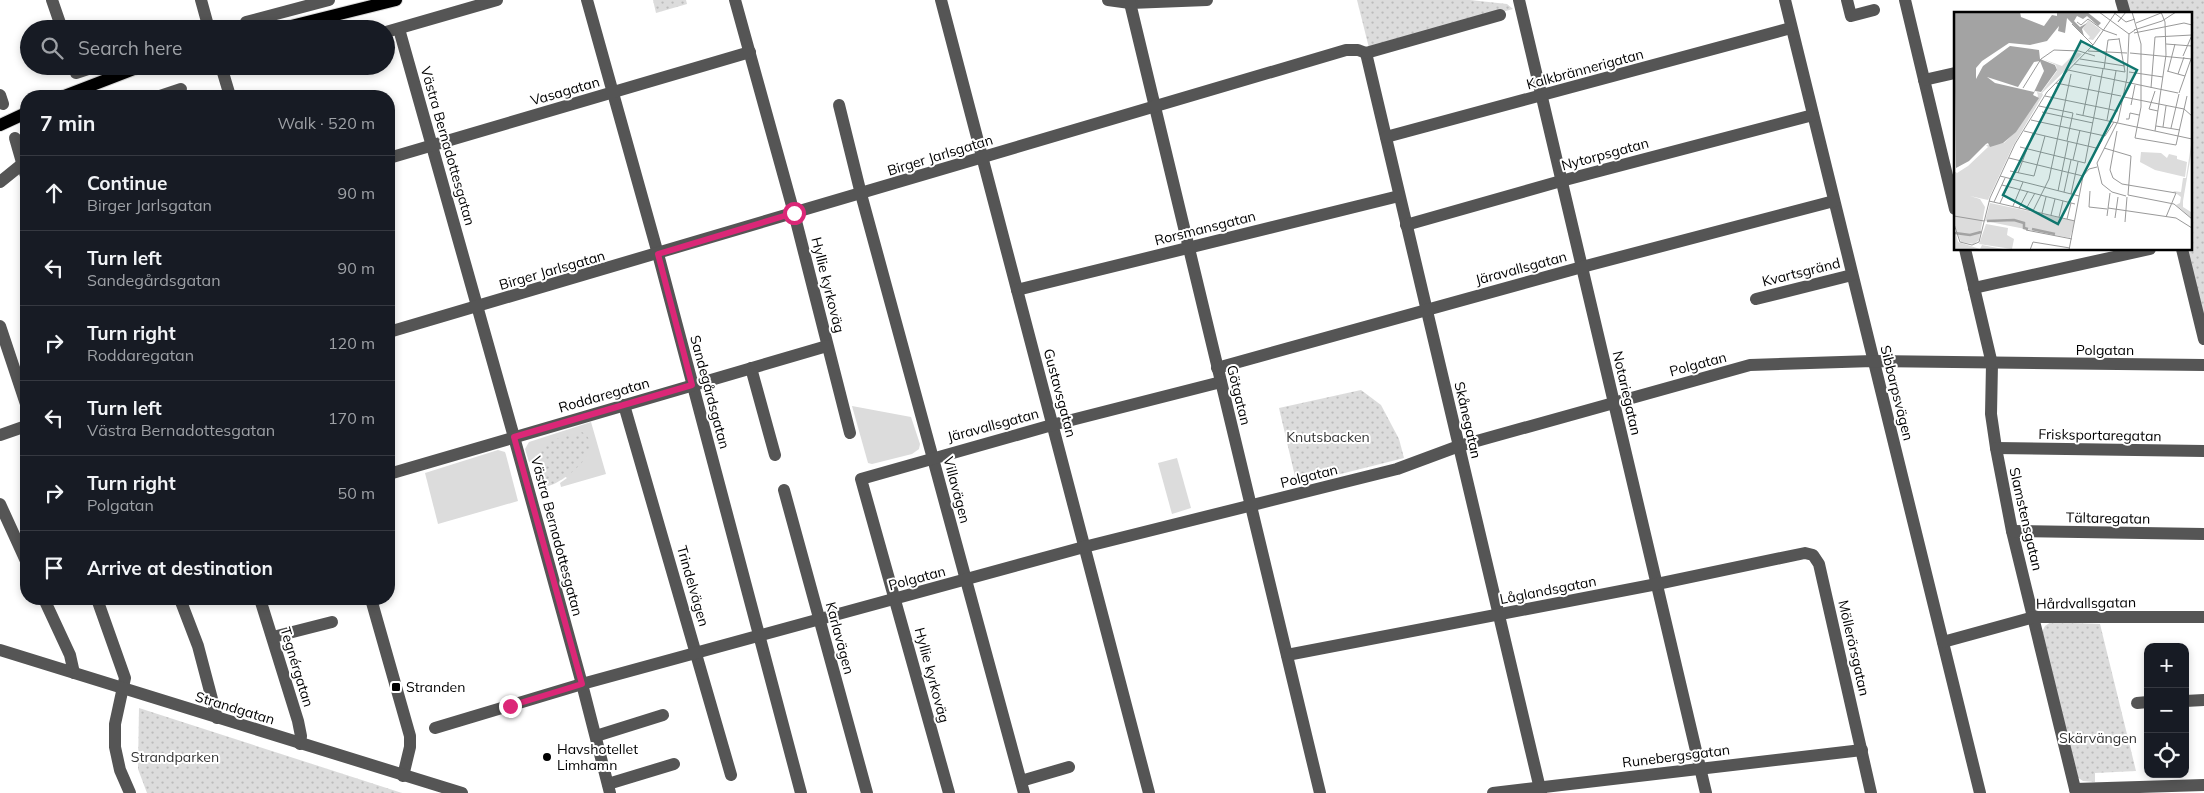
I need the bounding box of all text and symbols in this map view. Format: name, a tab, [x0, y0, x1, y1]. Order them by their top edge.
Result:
inset map	[1954, 12, 2192, 250]
search box	[20, 20, 395, 75]
icon: search	[38, 34, 66, 62]
text: Search here	[78, 36, 182, 60]
street label: Kalkbrännerigatan	[1524, 45, 1646, 93]
street label: Västra Bernadottesgatan	[417, 64, 479, 228]
street label: Vasagatan	[528, 73, 602, 109]
text: 7 min	[40, 110, 95, 136]
text: Walk · 520 m	[277, 113, 375, 133]
street label: Birger Jarlsgatan	[885, 130, 995, 180]
street label: Nytorpsgatan	[1559, 134, 1651, 174]
text: Continue	[87, 171, 167, 195]
icon: ahead	[40, 179, 68, 207]
text: 90 m	[338, 183, 375, 203]
text: Birger Jarlsgatan	[87, 195, 212, 215]
route start	[783, 202, 806, 225]
street label: Rorsmansgatan	[1153, 207, 1257, 249]
street label: Hyllie kyrkoväg	[807, 235, 849, 335]
text: Turn left	[87, 246, 162, 270]
street label: Birger Jarlsgatan	[497, 246, 607, 294]
street label: Järavallsgatan	[1473, 247, 1569, 289]
icon: left	[40, 254, 68, 282]
street label: Kvartsgränd	[1760, 254, 1842, 290]
text: 90 m	[338, 258, 375, 278]
text: Sandegårdsgatan	[87, 270, 221, 290]
text: Turn right	[87, 321, 176, 345]
icon: right	[40, 329, 68, 357]
text: 120 m	[328, 333, 375, 353]
street label: Sandegårdsgatan	[686, 333, 734, 451]
street label: Polgatan	[2076, 341, 2134, 359]
street label: Sibbarpsvägen	[1876, 343, 1918, 443]
text: Roddaregatan	[87, 345, 194, 365]
street label: Gustavsgatan	[1040, 347, 1080, 439]
street label: Polgatan	[1667, 348, 1729, 380]
street label: Notariegatan	[1609, 349, 1645, 437]
street label: Götgatan	[1223, 363, 1255, 427]
street label: Roddaregatan	[556, 373, 652, 417]
street label: Skånegatan	[1450, 380, 1486, 460]
text: Turn left	[87, 396, 162, 420]
icon: left	[40, 404, 68, 432]
street label: Järavallsgatan	[945, 404, 1041, 446]
text: 170 m	[328, 408, 375, 428]
text: Västra Bernadottesgatan	[87, 420, 275, 440]
street label: Frisksportaregatan	[2038, 425, 2162, 445]
park label: Knutsbacken	[1286, 428, 1370, 446]
street label: Västra Bernadottesgatan	[527, 454, 587, 618]
street label: Villavägen	[939, 455, 975, 525]
street label: Polgatan	[1278, 460, 1340, 492]
street label: Slamstensgatan	[2005, 466, 2047, 572]
text: Turn right	[87, 471, 176, 495]
icon: right	[40, 479, 68, 507]
text: 50 m	[338, 483, 375, 503]
text: Polgatan	[87, 495, 154, 515]
street label: Tältaregatan	[2066, 508, 2150, 528]
street label: Trindelvägen	[673, 543, 713, 629]
icon: arrive	[40, 554, 68, 582]
text: Arrive at destination	[87, 556, 273, 580]
street label: Polgatan	[886, 562, 948, 594]
street label: Låglandsgatan	[1498, 572, 1598, 608]
street label: Hårdvallsgatan	[2036, 593, 2136, 613]
street label: Möllerörsgatan	[1834, 598, 1874, 698]
street label: Karlavägen	[822, 600, 858, 676]
street label: Tegnérgatan	[276, 625, 318, 709]
street label: Hyllie kyrkoväg	[911, 625, 953, 725]
map controls	[2144, 643, 2189, 778]
button: +	[2144, 643, 2189, 688]
place label: Stranden	[406, 678, 465, 696]
marker: Stranden	[390, 681, 402, 693]
street label: Strandgatan	[193, 687, 277, 729]
button: −	[2144, 688, 2189, 733]
route end	[499, 695, 522, 718]
park label: Skärvängen	[2059, 729, 2137, 747]
button: locate	[2144, 733, 2189, 778]
place label: Havshotellet Limhamn	[557, 740, 638, 774]
street label: Runebergsgatan	[1621, 740, 1731, 772]
park label: Strandparken	[131, 748, 219, 766]
marker: Havshotellet Limhamn	[541, 751, 553, 763]

